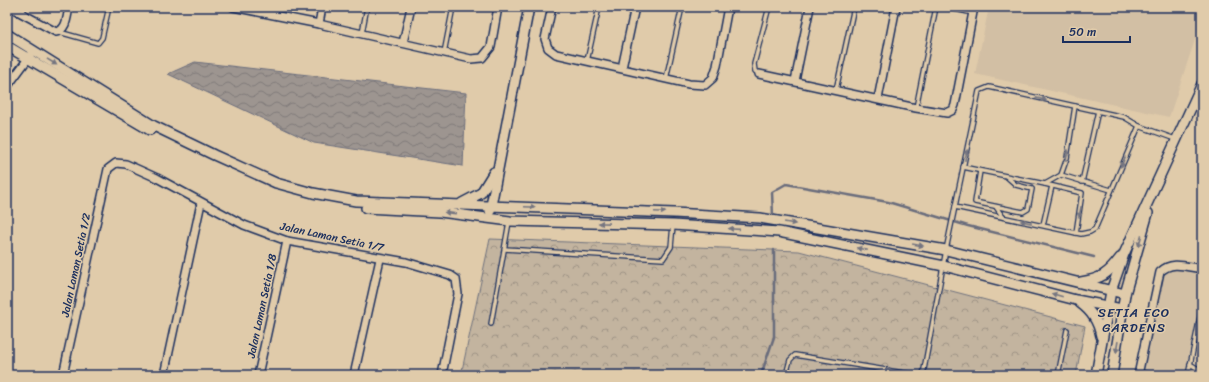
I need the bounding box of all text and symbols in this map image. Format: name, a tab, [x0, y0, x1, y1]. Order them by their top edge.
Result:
scale bar	[1063, 18, 1130, 44]
text: 50 m	[1069, 21, 1096, 43]
one-way arrow	[47, 58, 57, 66]
one-way arrow	[1035, 96, 1048, 102]
one-way arrow	[963, 149, 969, 161]
one-way arrow	[1065, 149, 1071, 161]
one-way arrow	[1120, 156, 1126, 168]
one-way arrow	[524, 204, 537, 210]
one-way arrow	[1076, 205, 1082, 218]
one-way arrow	[654, 209, 666, 216]
one-way arrow	[444, 210, 456, 217]
street label: Jalan Laman Setia 1/2	[56, 211, 96, 320]
street label: Jalan Laman Setia 1/7	[277, 217, 386, 257]
one-way arrow	[1020, 218, 1032, 224]
one-way arrow	[597, 220, 610, 226]
one-way arrow	[784, 220, 796, 226]
one-way arrow	[728, 226, 740, 233]
one-way arrow	[1137, 235, 1143, 247]
one-way arrow	[912, 242, 924, 248]
one-way arrow	[856, 246, 869, 252]
street label: Jalan Laman Setia 1/8	[241, 252, 282, 361]
one-way arrow	[1051, 291, 1063, 297]
district label: SETIA ECO GARDENS	[1098, 301, 1170, 339]
one-way arrow	[1114, 341, 1120, 353]

